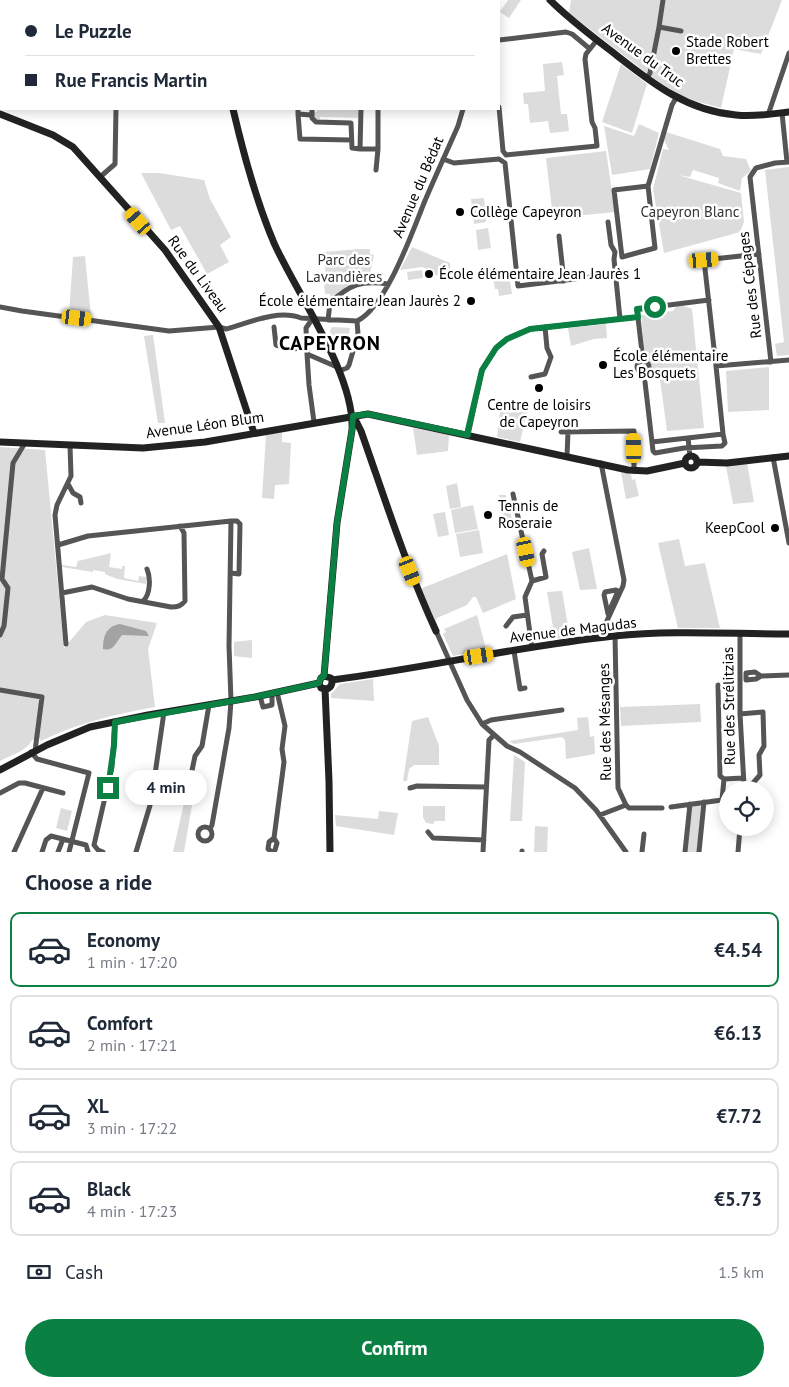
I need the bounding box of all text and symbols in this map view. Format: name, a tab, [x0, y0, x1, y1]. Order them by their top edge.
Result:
street label: Avenue du Truc	[598, 18, 688, 91]
text: Le Puzzle	[55, 19, 132, 43]
place label: Stade Robert Brettes	[686, 32, 769, 68]
marker: Stade Robert Brettes	[670, 45, 682, 57]
text: Rue Francis Martin	[55, 68, 207, 92]
street label: Avenue du Bédat	[388, 133, 447, 240]
place label: Collège Capeyron	[470, 202, 581, 221]
park label: Capeyron Blanc	[640, 202, 740, 221]
car	[122, 205, 153, 237]
marker: Collège Capeyron	[454, 206, 466, 218]
street label: Rue des Cépages	[734, 230, 765, 340]
street label: Rue du Liveau	[164, 231, 233, 316]
park label: Parc des Lavandières	[306, 250, 382, 286]
car	[688, 251, 719, 269]
place label: École élémentaire Jean Jaurès 1	[439, 264, 641, 283]
marker: École élémentaire Jean Jaurès 1	[423, 268, 435, 280]
place label: École élémentaire Jean Jaurès 2	[259, 291, 461, 310]
marker: École élémentaire Jean Jaurès 2	[465, 295, 477, 307]
route start	[644, 296, 666, 318]
car	[61, 309, 92, 327]
district label: CAPEYRON	[279, 330, 381, 356]
place label: École élémentaire Les Bosquets	[613, 346, 728, 382]
marker: École élémentaire Les Bosquets	[597, 359, 609, 371]
marker: Centre de loisirs de Capeyron	[533, 382, 545, 394]
place label: Centre de loisirs de Capeyron	[487, 395, 591, 431]
street label: Avenue Léon Blum	[145, 407, 265, 442]
car	[626, 433, 641, 463]
place label: Tennis de Roseraie	[498, 496, 558, 532]
marker: Tennis de Roseraie	[482, 509, 494, 521]
place label: KeepCool	[705, 518, 766, 537]
marker: KeepCool	[769, 522, 781, 534]
car	[515, 536, 536, 568]
car	[397, 554, 422, 588]
street label: Avenue de Magudas	[508, 612, 638, 647]
car	[463, 646, 494, 666]
street label: Rue des Strélitzias	[718, 647, 739, 765]
street label: Rue des Mésanges	[594, 663, 615, 781]
callout: 4 min	[126, 770, 208, 806]
route end	[97, 777, 119, 799]
text: 4 min	[146, 777, 186, 797]
map controls	[719, 781, 774, 836]
button: locate	[719, 781, 774, 836]
text: Choose a ride	[25, 868, 152, 896]
icon: car	[27, 927, 72, 972]
text: Economy	[87, 928, 160, 952]
text: €4.54	[714, 938, 762, 962]
text: 1 min · 17:20	[87, 952, 177, 972]
icon: car	[27, 1010, 72, 1055]
text: Comfort	[87, 1011, 153, 1035]
text: €6.13	[714, 1021, 762, 1045]
text: 2 min · 17:21	[87, 1035, 177, 1055]
icon: car	[27, 1093, 72, 1138]
text: XL	[87, 1094, 109, 1118]
text: €7.72	[716, 1104, 762, 1128]
text: 3 min · 17:22	[87, 1118, 177, 1138]
icon: car	[27, 1176, 72, 1221]
text: Black	[87, 1177, 131, 1201]
text: €5.73	[714, 1187, 762, 1211]
text: 4 min · 17:23	[87, 1201, 177, 1221]
icon: cash	[25, 1258, 53, 1286]
text: Cash	[65, 1260, 103, 1284]
text: 1.5 km	[718, 1262, 764, 1282]
button: Confirm	[25, 1319, 764, 1377]

